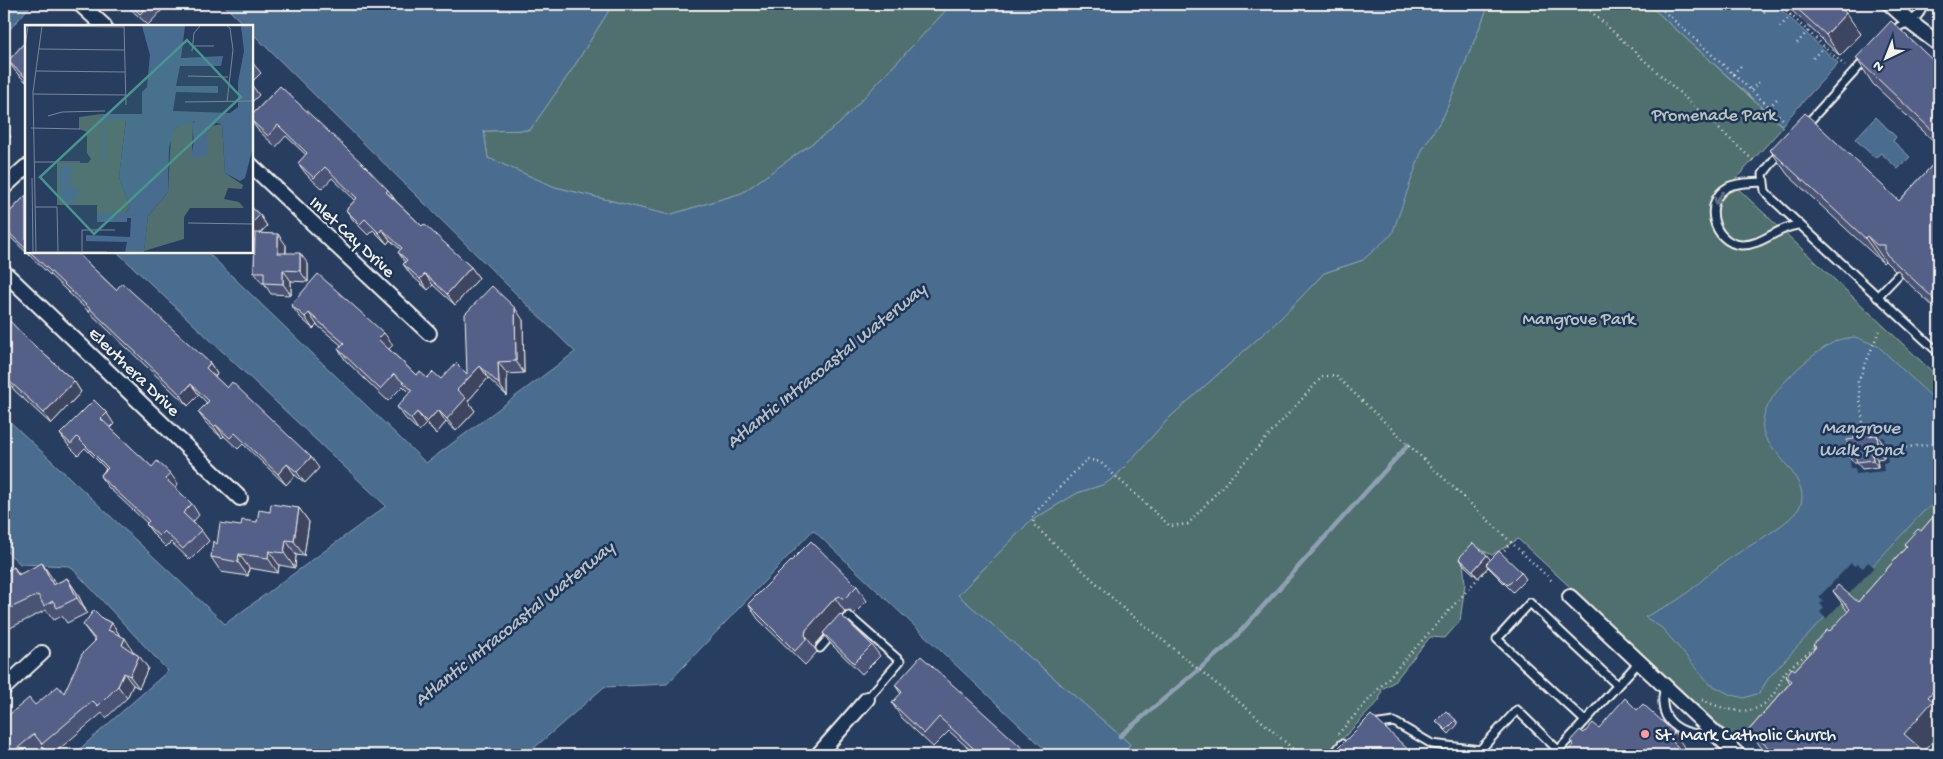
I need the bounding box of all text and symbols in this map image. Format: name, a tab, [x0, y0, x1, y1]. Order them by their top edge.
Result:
inset map	[25, 25, 252, 252]
north arrow	[1860, 32, 1910, 82]
text: N	[1870, 56, 1888, 75]
park label: Promenade Park	[1651, 106, 1778, 127]
one-way arrow	[1714, 190, 1724, 204]
street label: Inlet Cay Drive	[304, 193, 399, 283]
water label: Atlantic Intracoastal Waterway	[723, 278, 933, 455]
park label: Mangrove Park	[1523, 310, 1637, 331]
street label: Eleuthera Drive	[83, 324, 184, 422]
water label: Mangrove Walk Pond	[1819, 418, 1905, 463]
water label: Atlantic Intracoastal Waterway	[411, 536, 621, 713]
place label: St. Mark Catholic Church	[1655, 726, 1836, 747]
marker: St. Mark Catholic Church	[1639, 728, 1651, 740]

